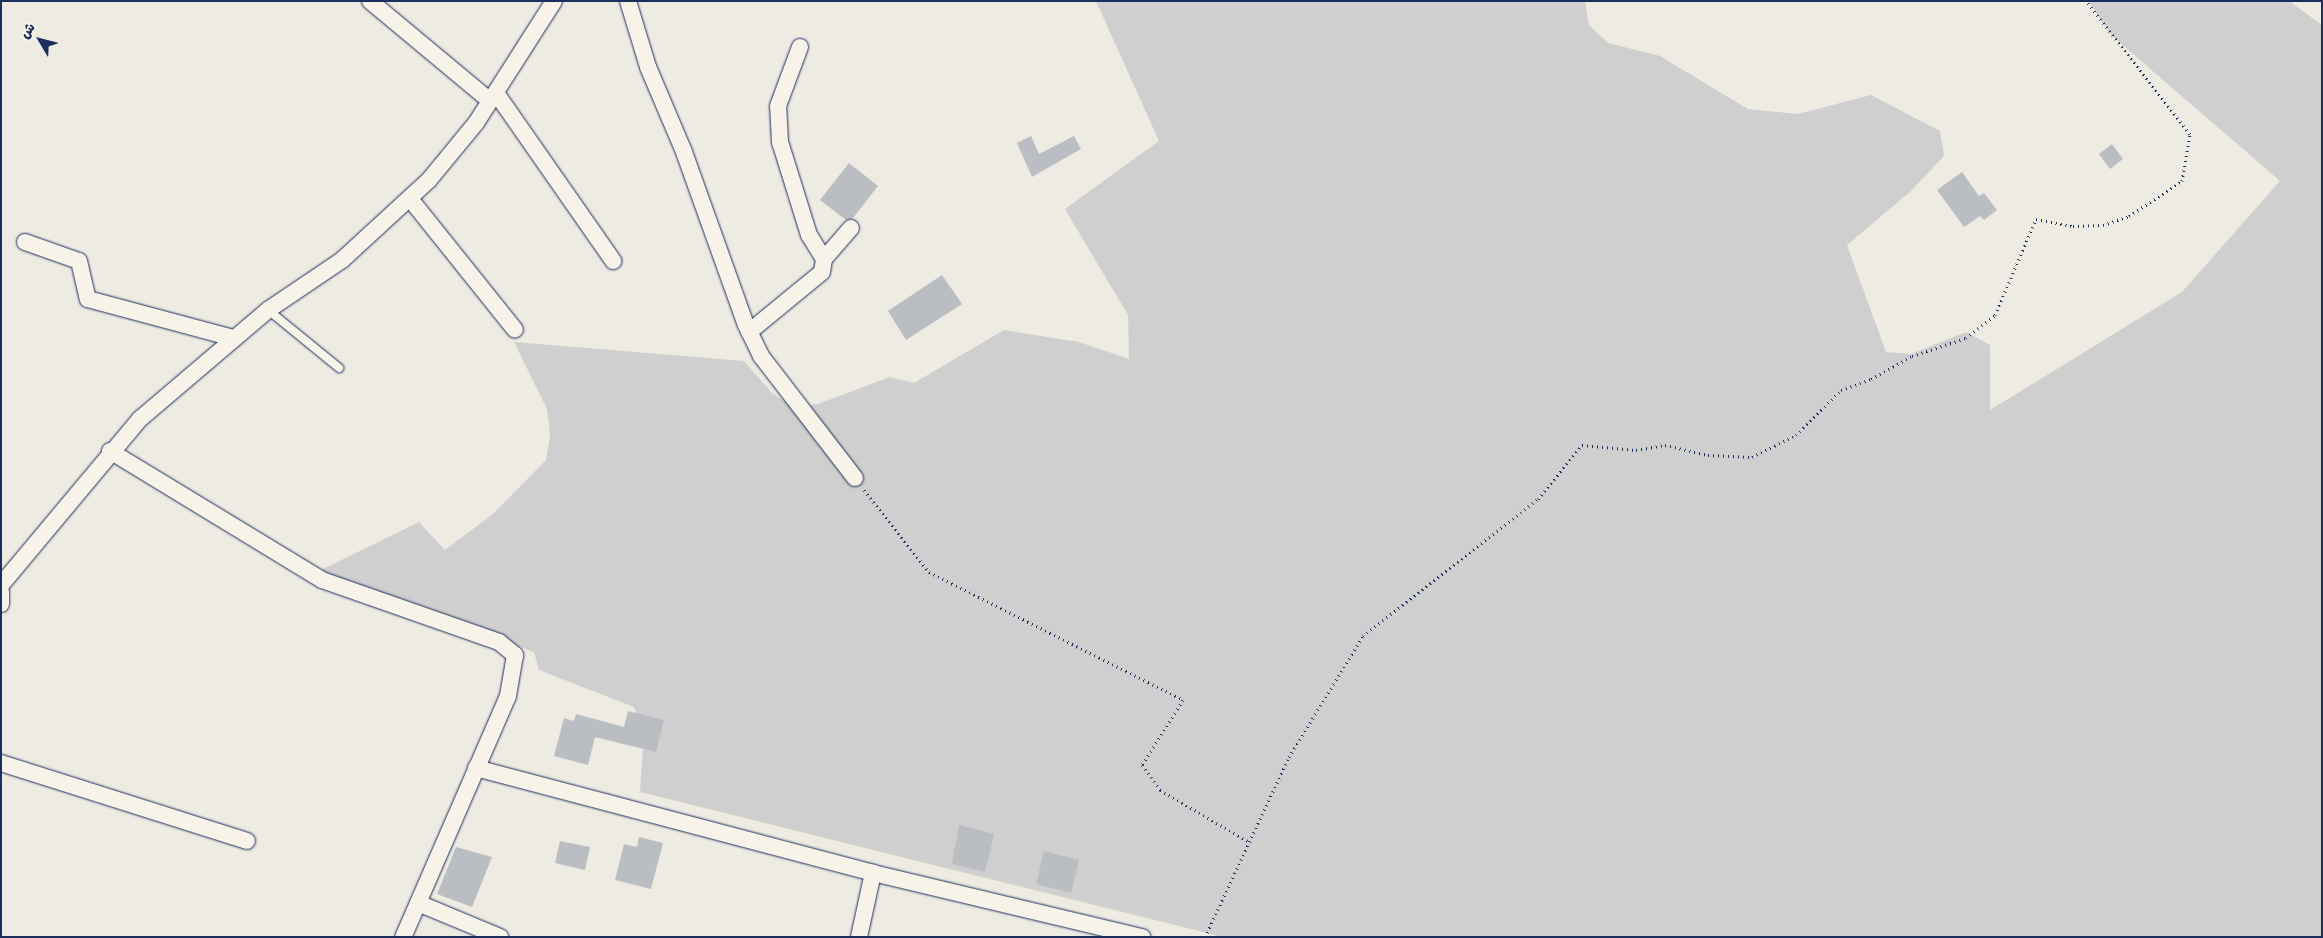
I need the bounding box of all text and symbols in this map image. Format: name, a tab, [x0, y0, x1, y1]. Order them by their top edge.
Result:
north arrow	[15, 15, 65, 65]
text: ش	[16, 19, 39, 42]

